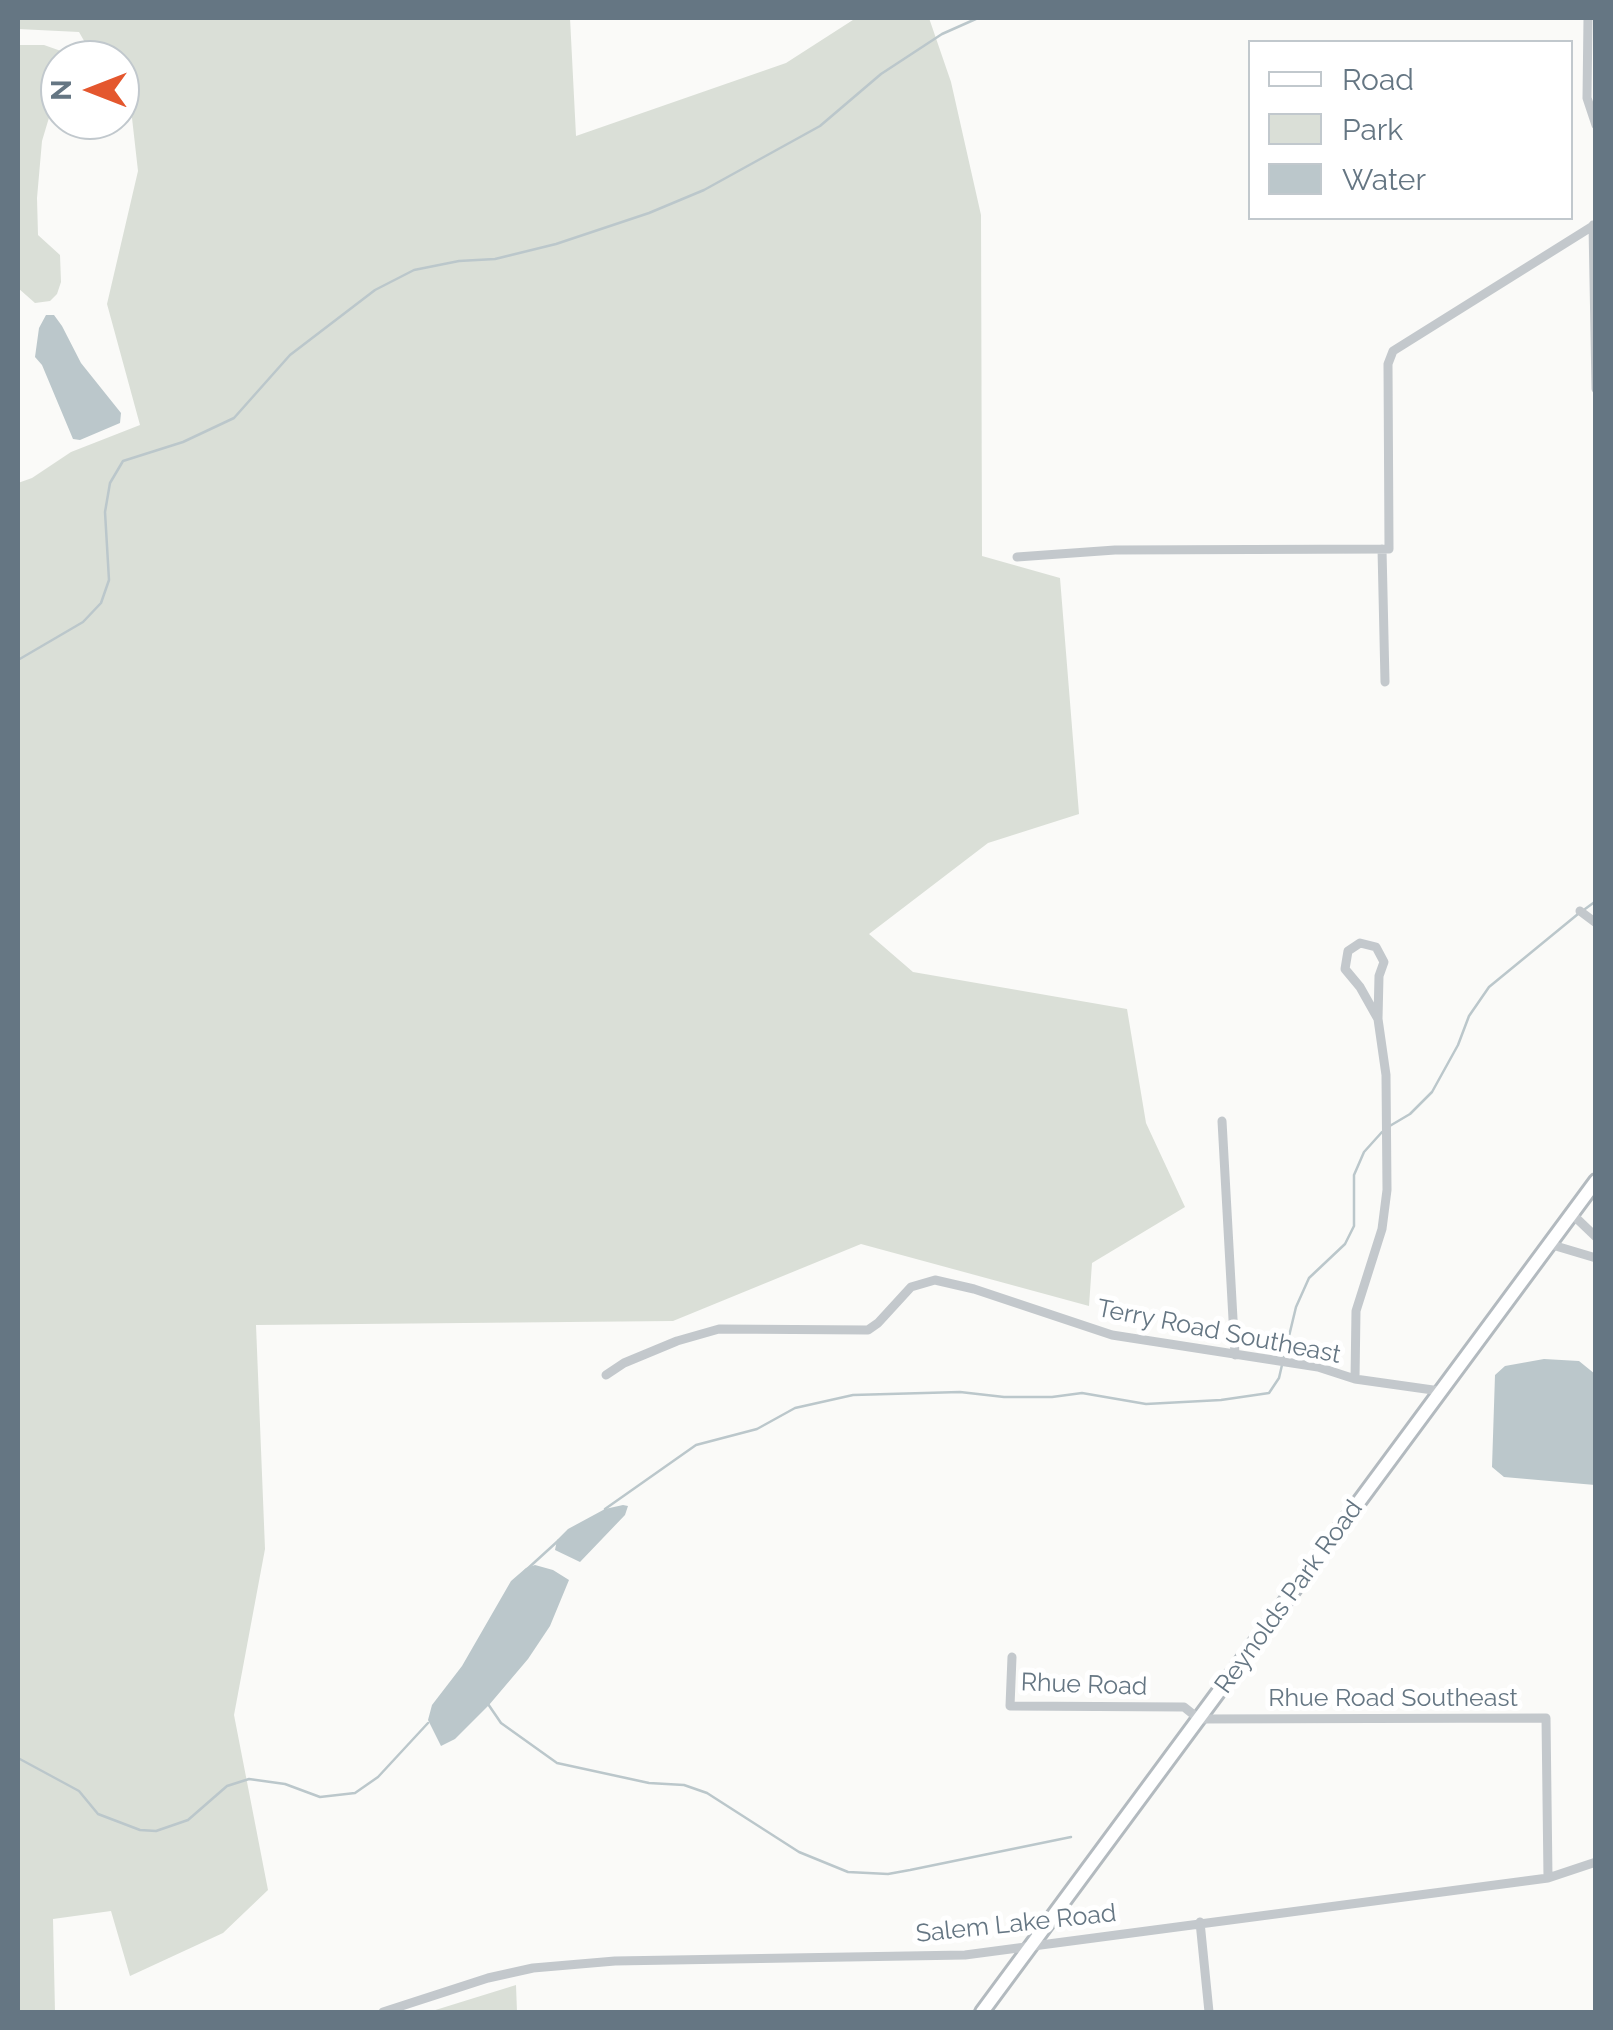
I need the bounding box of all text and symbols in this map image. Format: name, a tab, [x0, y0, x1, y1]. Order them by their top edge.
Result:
north arrow	[40, 40, 140, 140]
legend	[1248, 40, 1573, 220]
text: Road	[1342, 62, 1414, 97]
text: N	[45, 79, 78, 101]
text: Park	[1342, 112, 1403, 147]
text: Water	[1342, 162, 1426, 197]
street label: Terry Road Southeast	[1095, 1294, 1343, 1370]
street label: Reynolds Park Road	[1209, 1495, 1369, 1699]
street label: Rhue Road	[1020, 1668, 1148, 1702]
street label: Rhue Road Southeast	[1268, 1683, 1518, 1713]
street label: Salem Lake Road	[914, 1899, 1118, 1949]

